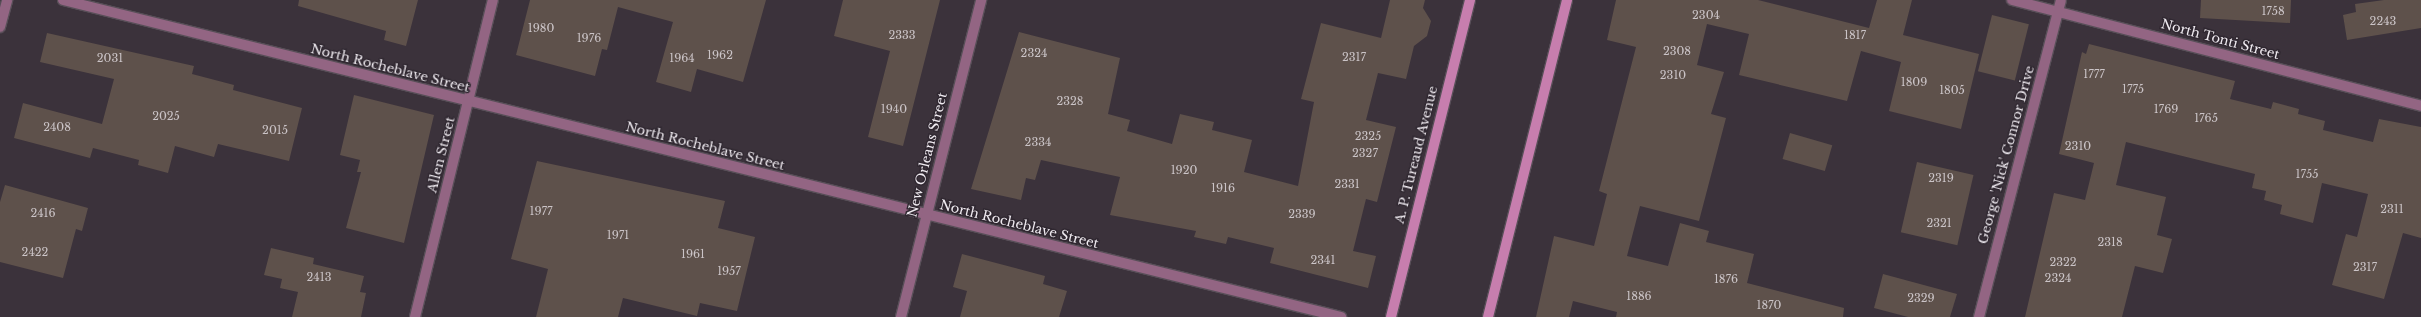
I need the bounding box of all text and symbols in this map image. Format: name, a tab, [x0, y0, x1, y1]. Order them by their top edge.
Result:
house number: 1758	[2261, 4, 2285, 18]
house number: 2304	[1692, 8, 1720, 22]
house number: 2243	[2370, 14, 2396, 28]
street label: North Tonti Street	[2159, 17, 2281, 63]
house number: 1980	[528, 21, 554, 35]
house number: 2333	[888, 28, 916, 42]
house number: 1817	[1844, 28, 1866, 42]
house number: 1976	[577, 31, 601, 45]
street label: North Rocheblave Street	[309, 42, 471, 96]
house number: 2308	[1663, 44, 1691, 58]
house number: 2324	[1021, 46, 1047, 60]
house number: 1962	[707, 48, 733, 62]
house number: 2317	[1342, 50, 1366, 64]
house number: 2031	[97, 51, 123, 65]
house number: 1964	[669, 51, 695, 65]
street label: George 'Nick' Connor Drive	[1976, 64, 2038, 246]
house number: 1777	[2083, 67, 2105, 81]
house number: 2310	[1660, 68, 1686, 82]
house number: 1809	[1901, 75, 1927, 89]
house number: 1775	[2122, 82, 2144, 96]
house number: 1805	[1939, 83, 1965, 97]
street label: A. P. Tureaud Avenue	[1392, 84, 1442, 226]
street label: New Orleans Street	[905, 91, 951, 219]
house number: 2328	[1057, 94, 1083, 108]
house number: 1940	[881, 102, 907, 116]
house number: 1769	[2154, 102, 2178, 116]
house number: 2025	[152, 109, 180, 123]
house number: 1765	[2194, 111, 2218, 125]
street label: Allen Street	[425, 115, 459, 195]
house number: 2408	[43, 120, 71, 134]
street label: North Rocheblave Street	[624, 120, 786, 174]
house number: 2015	[262, 123, 288, 137]
house number: 2325	[1355, 129, 1381, 143]
house number: 2334	[1025, 135, 1051, 149]
house number: 2310	[2065, 139, 2091, 153]
house number: 2327	[1352, 146, 1378, 160]
house number: 1920	[1171, 163, 1197, 177]
house number: 1755	[2296, 167, 2318, 181]
house number: 2319	[1928, 171, 1954, 185]
house number: 2331	[1334, 177, 1360, 191]
house number: 1916	[1211, 181, 1235, 195]
street label: North Rocheblave Street	[938, 198, 1100, 252]
house number: 2311	[2380, 202, 2404, 216]
house number: 1977	[529, 204, 553, 218]
house number: 2416	[30, 206, 56, 220]
house number: 2339	[1288, 207, 1316, 221]
house number: 2321	[1926, 216, 1952, 230]
house number: 1971	[607, 228, 629, 242]
house number: 2318	[2097, 235, 2123, 249]
house number: 2422	[22, 245, 48, 259]
house number: 1961	[681, 247, 705, 261]
house number: 2341	[1311, 253, 1335, 267]
house number: 2322	[2049, 255, 2077, 269]
house number: 2317	[2353, 260, 2377, 274]
house number: 1957	[717, 264, 741, 278]
house number: 2413	[307, 270, 331, 284]
house number: 2324	[2045, 271, 2071, 285]
house number: 1876	[1714, 272, 1738, 286]
house number: 1886	[1626, 289, 1652, 303]
house number: 2329	[1907, 291, 1935, 305]
house number: 1870	[1757, 298, 1781, 312]

